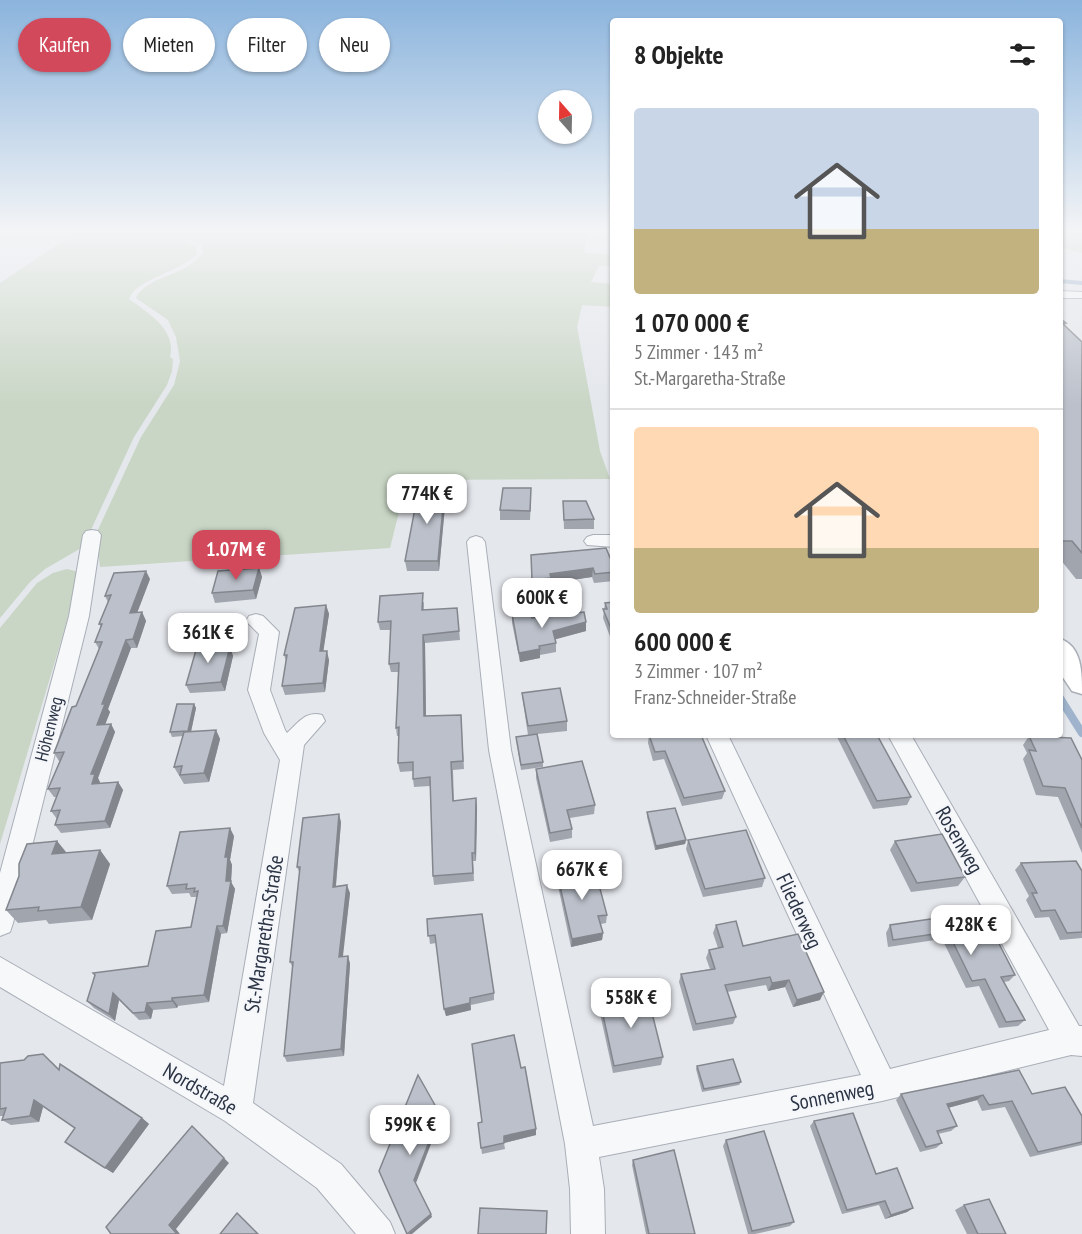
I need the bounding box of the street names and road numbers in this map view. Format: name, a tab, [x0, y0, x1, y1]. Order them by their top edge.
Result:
street label: Höhenweg	[29, 694, 68, 764]
street label: Rosenweg	[929, 801, 989, 878]
street label: St.-Margaretha-Straße	[238, 853, 289, 1015]
street label: Fliederweg	[770, 869, 829, 953]
street label: Nordstraße	[158, 1057, 242, 1121]
street label: Sonnenweg	[788, 1074, 876, 1117]

